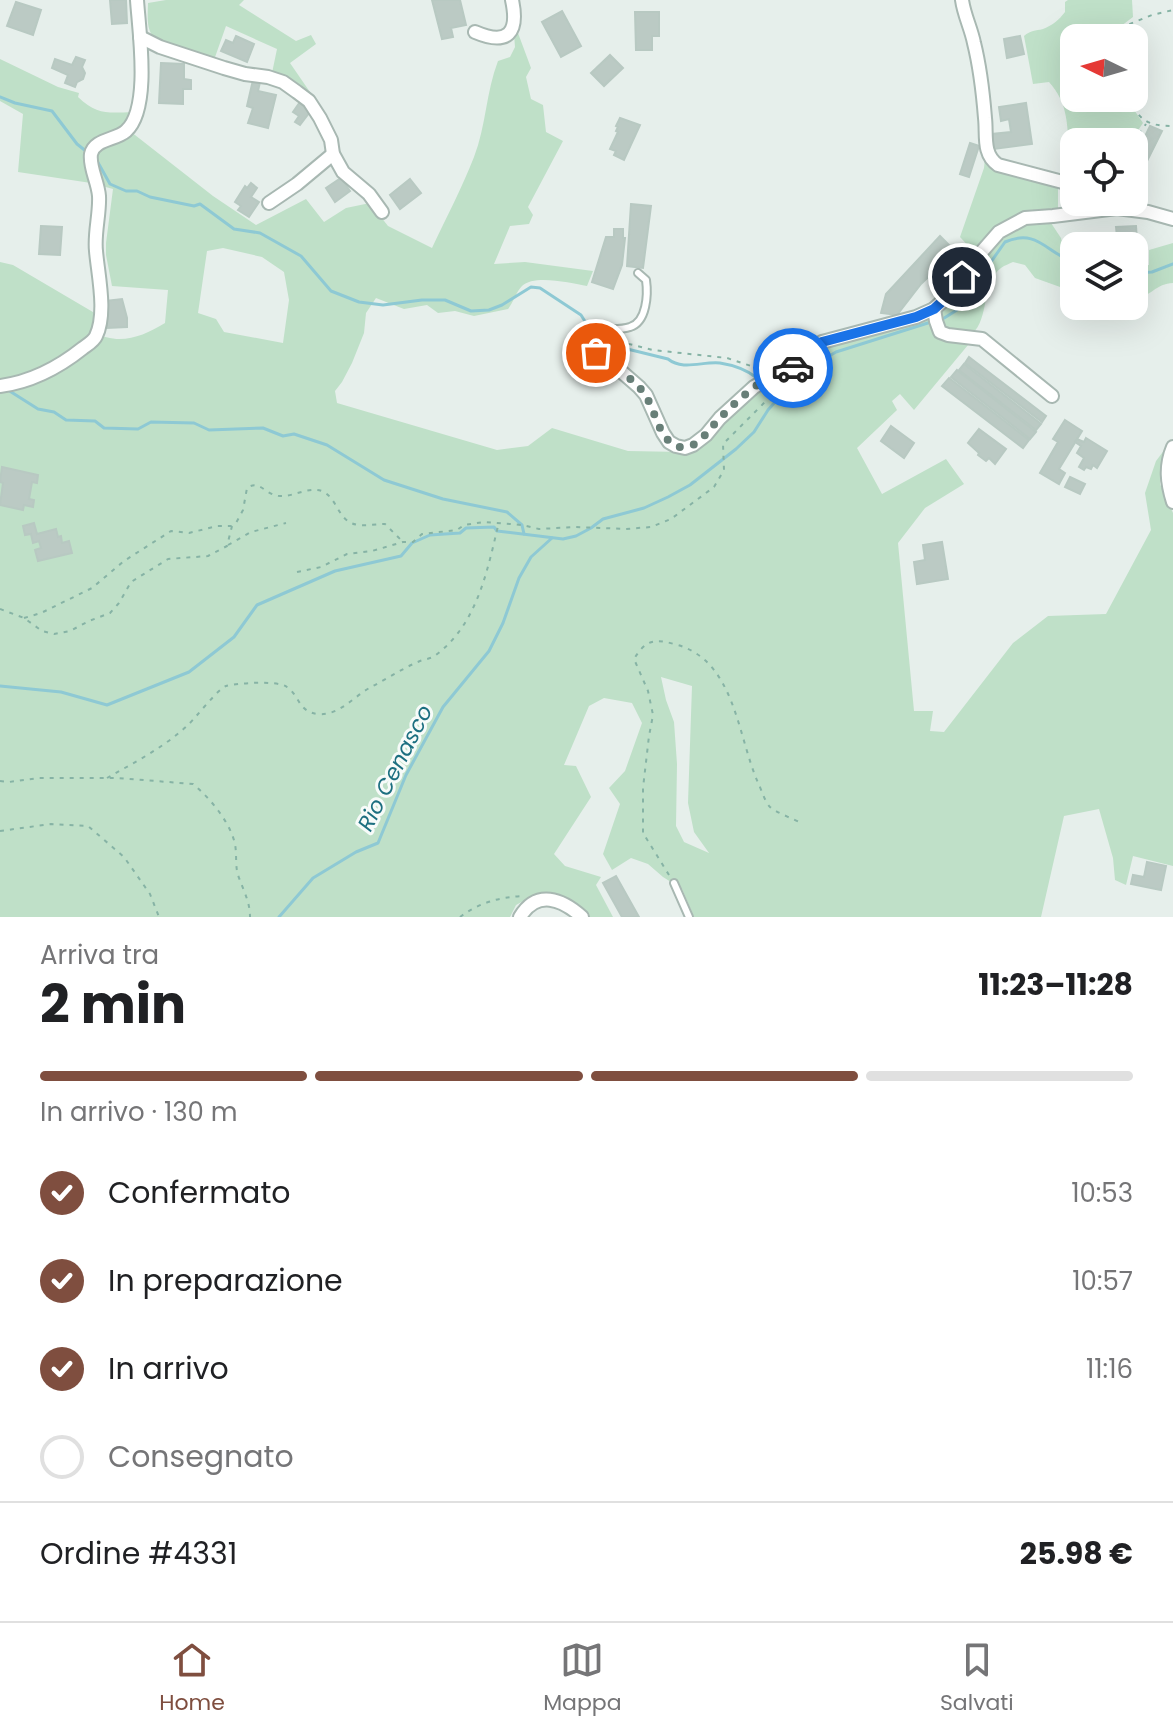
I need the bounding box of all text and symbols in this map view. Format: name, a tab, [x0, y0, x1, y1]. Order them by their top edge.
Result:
north arrow	[1060, 24, 1148, 112]
map controls	[1060, 24, 1148, 320]
button: locate	[1060, 128, 1148, 216]
button: layers	[1060, 232, 1148, 320]
pin	[928, 243, 996, 311]
icon: home	[940, 255, 984, 299]
pin	[562, 319, 630, 387]
courier	[753, 328, 833, 408]
icon: bag	[574, 331, 618, 375]
icon: car	[771, 346, 815, 390]
water label: Rio Cenasco	[350, 700, 440, 836]
text: Arriva tra	[40, 937, 159, 973]
text: 11:23–11:28	[978, 963, 1133, 1006]
text: 2 min	[40, 968, 186, 1041]
text: In arrivo · 130 m	[40, 1094, 238, 1130]
icon: check	[40, 1171, 84, 1215]
text: Confermato	[108, 1171, 291, 1214]
text: 10:53	[1071, 1175, 1133, 1211]
icon: check	[40, 1259, 84, 1303]
text: In preparazione	[108, 1259, 343, 1302]
text: 10:57	[1072, 1263, 1133, 1299]
icon: check	[40, 1347, 84, 1391]
text: In arrivo	[108, 1347, 229, 1390]
text: 11:16	[1086, 1351, 1133, 1387]
text: Consegnato	[108, 1435, 294, 1478]
text: Ordine #4331	[40, 1532, 237, 1575]
text: 25.98 €	[1020, 1532, 1133, 1575]
tab: Home	[159, 1638, 225, 1719]
tab: Mappa	[543, 1638, 622, 1719]
tab: Salvati	[940, 1638, 1014, 1719]

